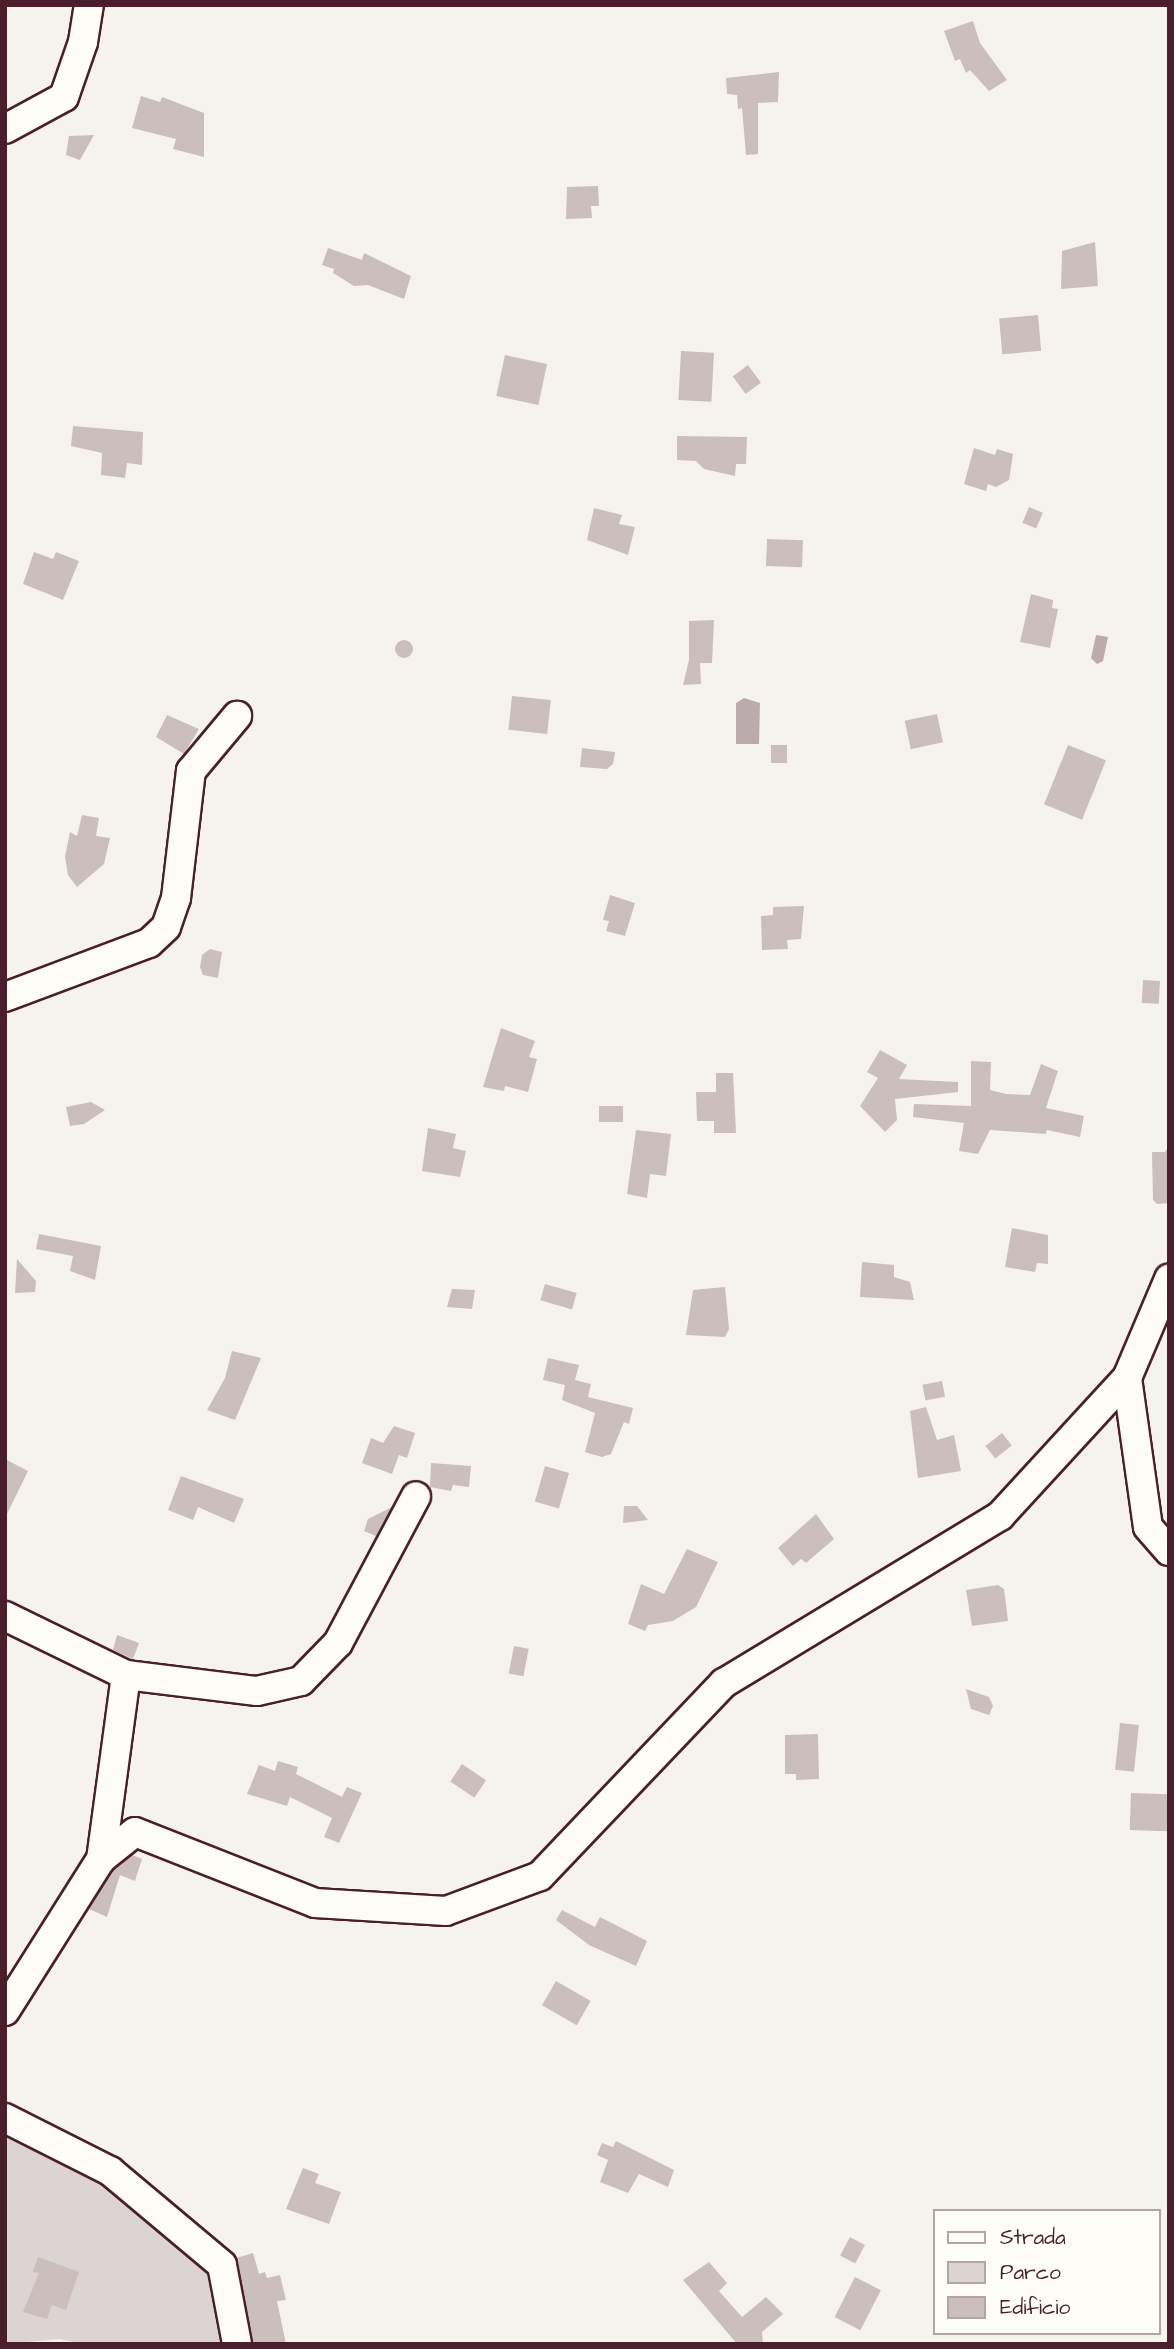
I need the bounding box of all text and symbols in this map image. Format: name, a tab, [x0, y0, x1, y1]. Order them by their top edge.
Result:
legend	[932, 2209, 1160, 2335]
text: Strada	[1000, 2223, 1066, 2252]
text: Parco	[1000, 2258, 1061, 2287]
text: Edificio	[1000, 2293, 1070, 2322]

